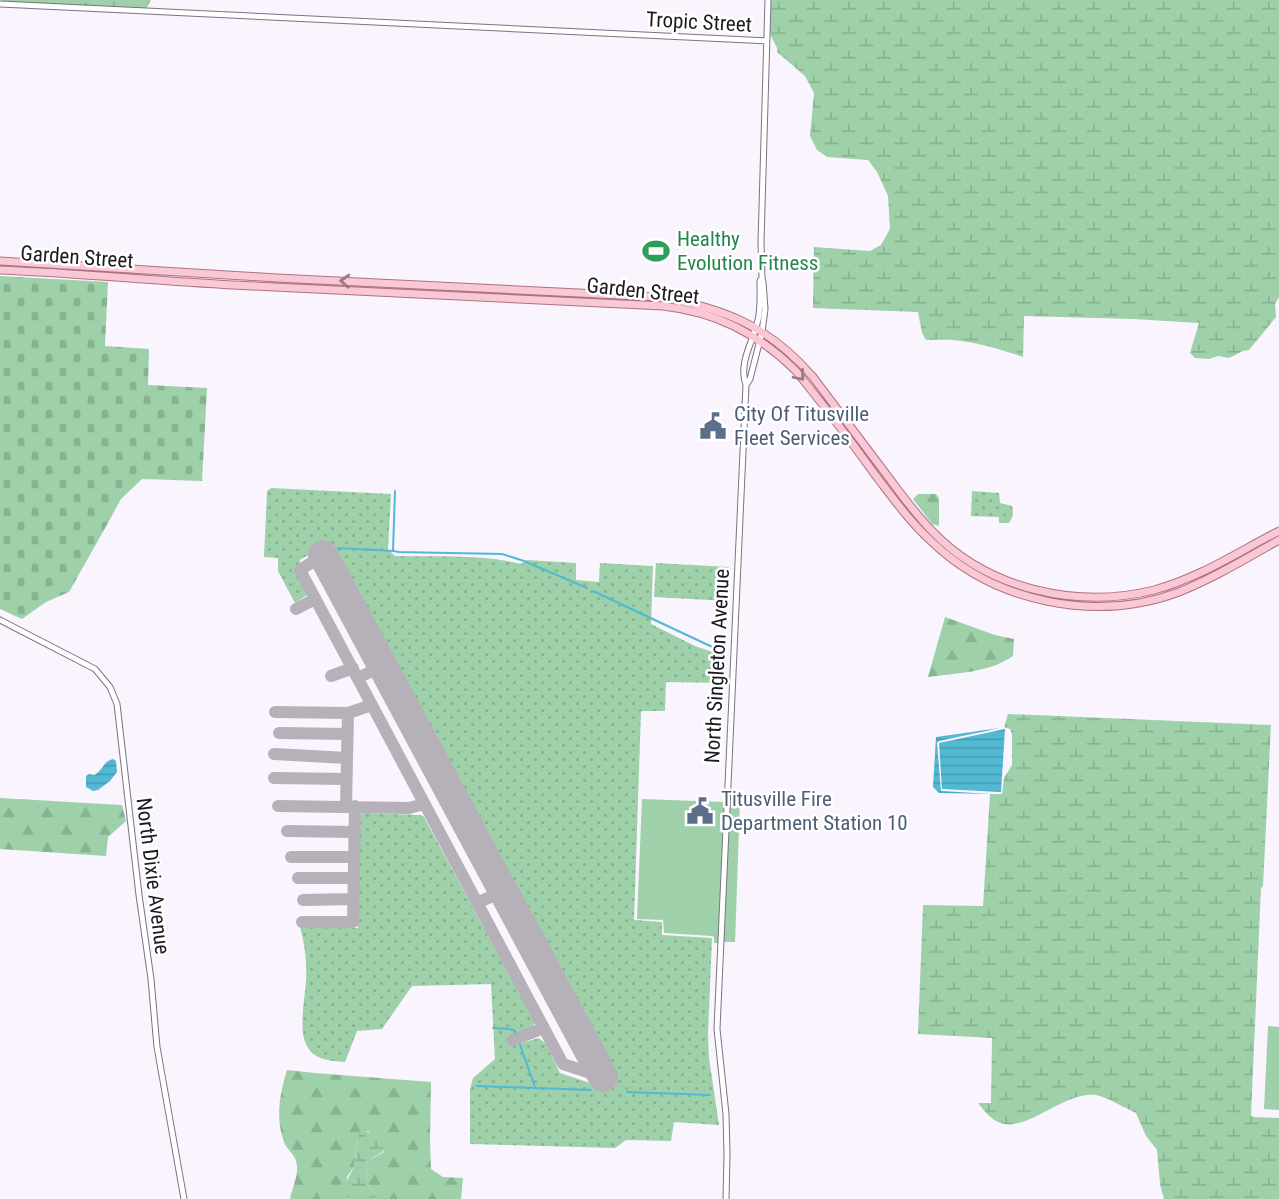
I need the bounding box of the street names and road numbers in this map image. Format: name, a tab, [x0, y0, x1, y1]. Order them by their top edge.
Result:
street label: Tropic Street	[646, 7, 752, 37]
street label: Garden Street	[20, 241, 134, 273]
street label: Garden Street	[585, 273, 701, 309]
street label: North Singleton Avenue	[700, 568, 734, 764]
street label: North Dixie Avenue	[131, 796, 175, 956]

